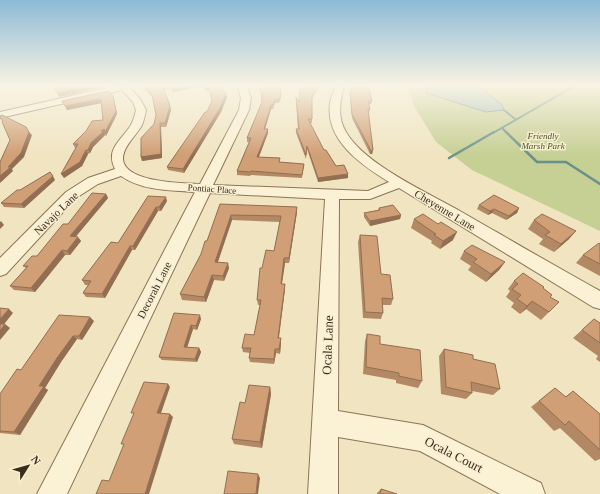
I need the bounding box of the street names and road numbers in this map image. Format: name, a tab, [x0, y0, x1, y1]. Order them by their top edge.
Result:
street label: Pontiac Place	[187, 182, 237, 196]
street label: Cheyenne Lane	[412, 187, 478, 233]
street label: Navajo Lane	[32, 189, 81, 237]
street label: Decorah Lane	[135, 260, 173, 320]
street label: Ocala Lane	[319, 315, 336, 375]
street label: Ocala Court	[422, 433, 486, 476]

